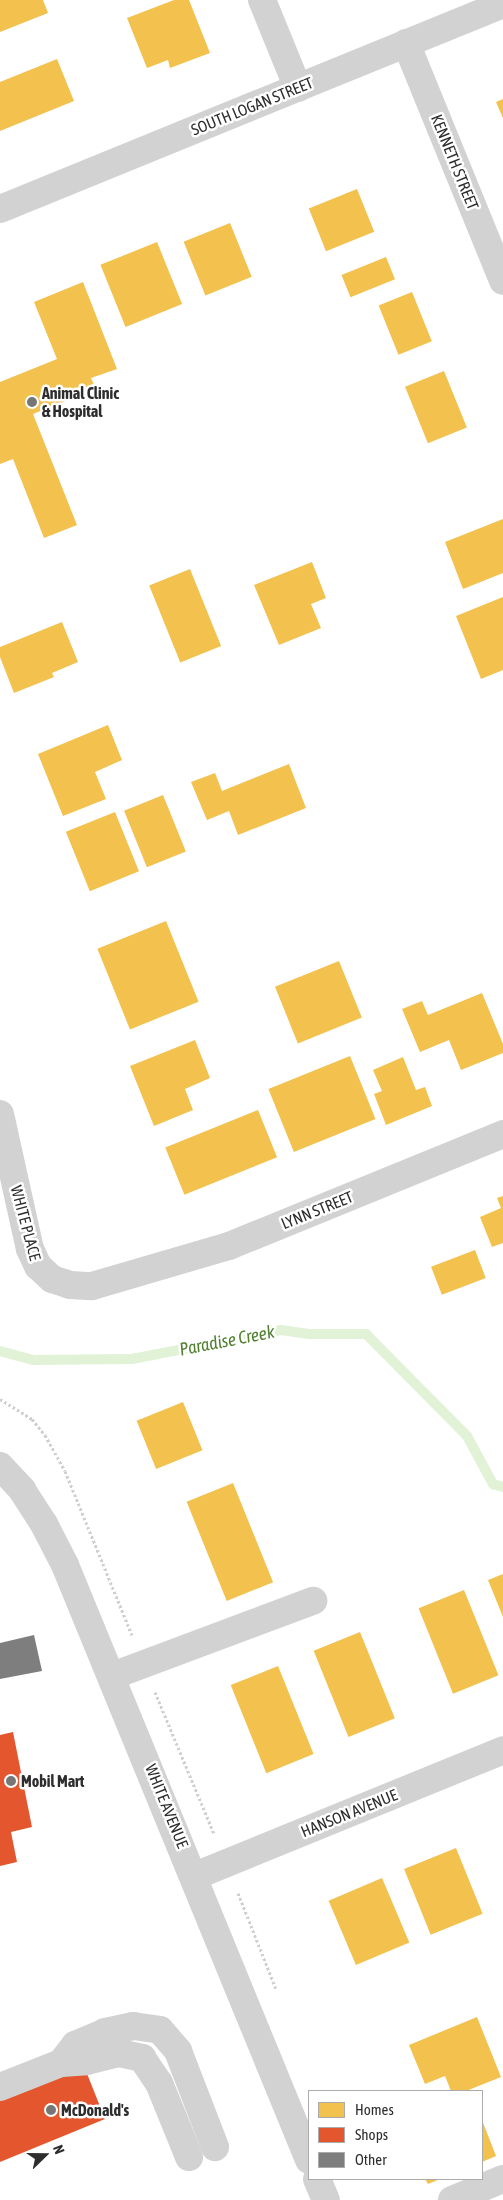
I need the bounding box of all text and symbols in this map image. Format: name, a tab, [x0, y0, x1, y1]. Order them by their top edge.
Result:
street label: SOUTH LOGAN STREET	[188, 73, 316, 139]
street label: KENNETH STREET	[427, 111, 483, 213]
place label: Animal Clinic & Hospital	[42, 383, 119, 421]
marker: Animal Clinic & Hospital	[26, 396, 38, 408]
street label: WHITE PLACE	[7, 1183, 45, 1263]
street label: LYNN STREET	[278, 1187, 356, 1233]
water label: Paradise Creek	[178, 1321, 276, 1361]
street label: WHITE AVENUE	[141, 1761, 193, 1851]
place label: Mobil Mart	[21, 1771, 84, 1791]
marker: Mobil Mart	[5, 1775, 17, 1787]
street label: HANSON AVENUE	[298, 1785, 400, 1841]
legend	[308, 2090, 483, 2180]
place label: McDonald's	[61, 2100, 129, 2120]
text: Homes	[355, 2101, 394, 2118]
marker: McDonald's	[45, 2104, 57, 2116]
text: Shops	[355, 2126, 388, 2143]
north arrow	[20, 2130, 70, 2180]
text: N	[50, 2143, 68, 2156]
text: Other	[355, 2151, 387, 2168]

